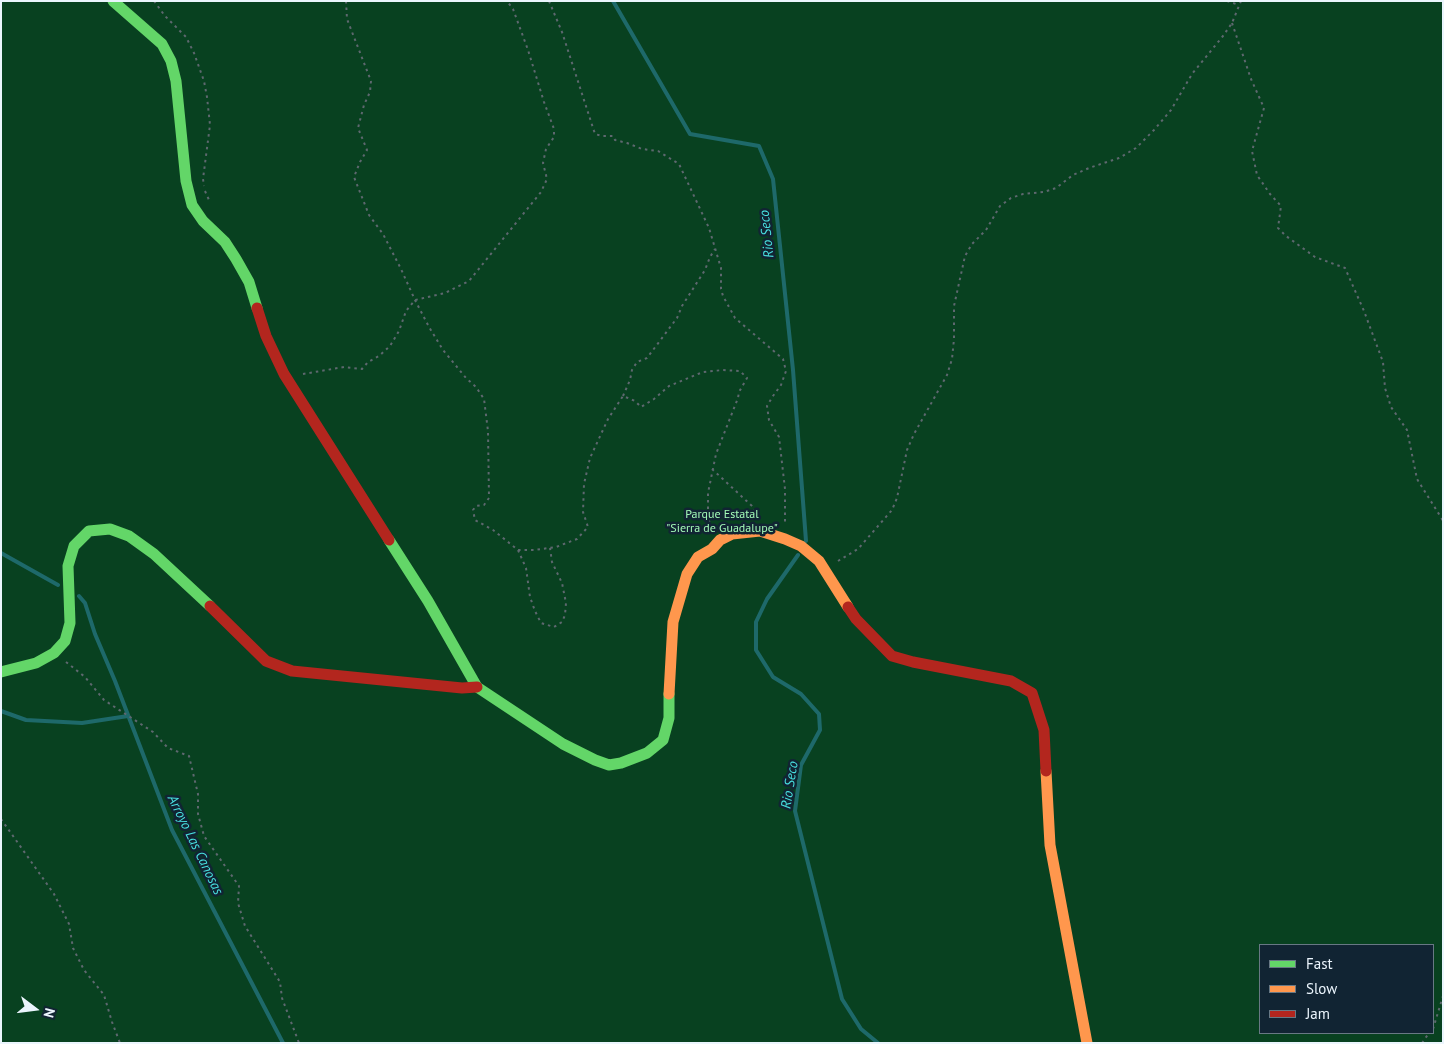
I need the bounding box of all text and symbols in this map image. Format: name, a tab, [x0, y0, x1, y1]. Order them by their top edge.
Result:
water label: Rio Seco	[756, 209, 778, 259]
park label: Parque Estatal "Sierra de Guadalupe"	[666, 508, 778, 536]
water label: Rio Seco	[778, 760, 802, 810]
water label: Arroyo Las Canosas	[164, 792, 226, 898]
legend	[1259, 944, 1434, 1034]
text: Fast	[1306, 954, 1333, 973]
text: Slow	[1306, 979, 1337, 998]
north arrow	[10, 984, 60, 1034]
text: Jam	[1306, 1004, 1330, 1023]
text: N	[40, 1006, 59, 1020]

